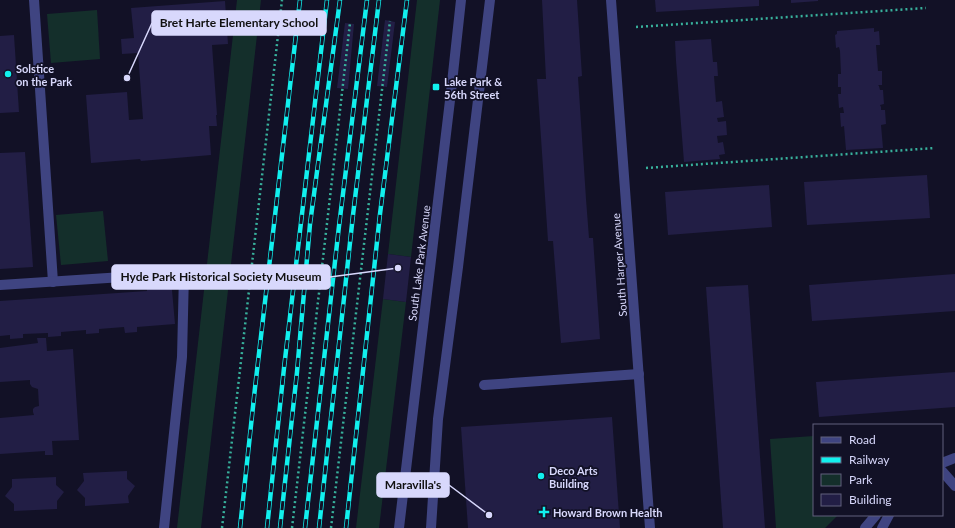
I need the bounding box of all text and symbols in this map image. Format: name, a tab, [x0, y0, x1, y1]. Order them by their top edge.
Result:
callout: Bret Harte Elementary School	[152, 11, 326, 35]
text: Bret Harte Elementary School	[160, 15, 318, 30]
place label: Solstice on the Park	[16, 62, 72, 88]
marker: Solstice on the Park	[3, 69, 13, 79]
place label: Lake Park & 56th Street	[444, 75, 502, 101]
marker: Lake Park & 56th Street	[431, 82, 441, 92]
street label: South Lake Park Avenue	[405, 204, 433, 322]
street label: South Harper Avenue	[609, 213, 629, 317]
callout: Hyde Park Historical Society Museum	[112, 265, 330, 289]
text: Hyde Park Historical Society Museum	[120, 269, 322, 284]
legend	[813, 424, 943, 516]
text: Road	[849, 432, 876, 447]
text: Railway	[849, 452, 890, 467]
place label: Deco Arts Building	[549, 464, 598, 490]
marker: Deco Arts Building	[536, 471, 546, 481]
text: Park	[849, 472, 873, 487]
callout: Maravilla's	[377, 473, 449, 497]
text: Maravilla's	[385, 477, 441, 492]
text: Building	[849, 492, 892, 507]
marker: Howard Brown Health	[538, 506, 550, 518]
place label: Howard Brown Health	[553, 506, 663, 519]

